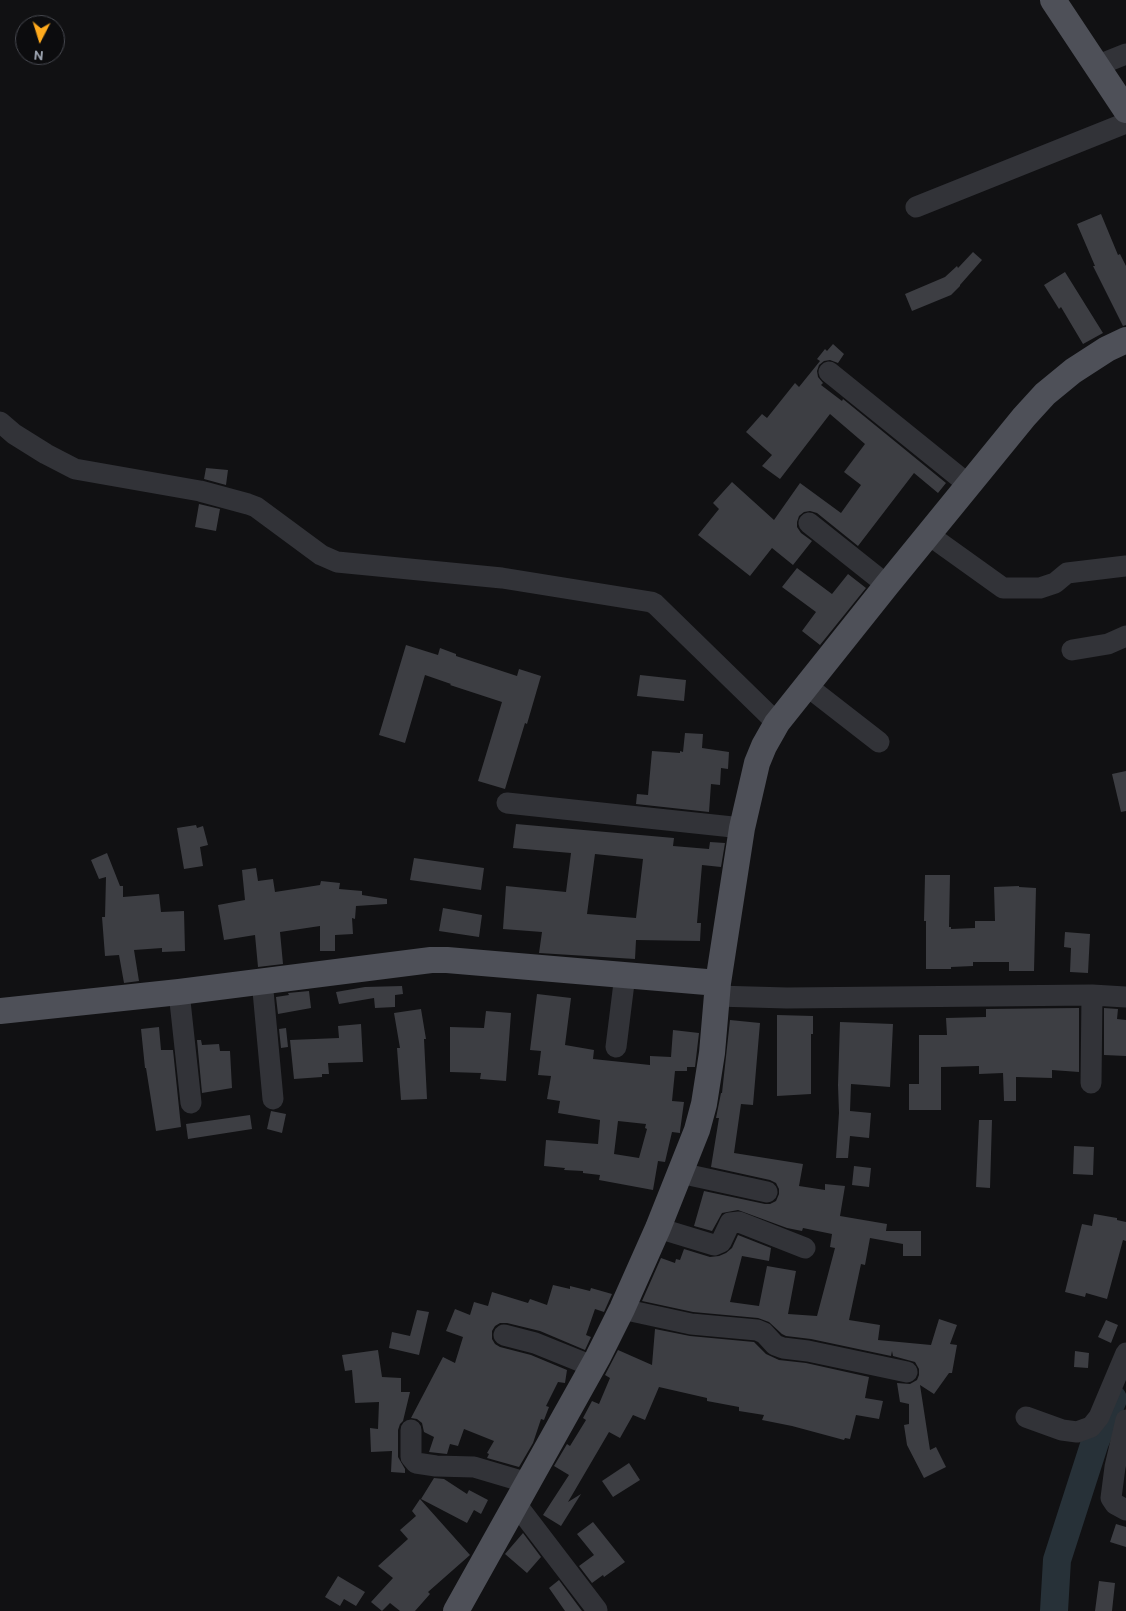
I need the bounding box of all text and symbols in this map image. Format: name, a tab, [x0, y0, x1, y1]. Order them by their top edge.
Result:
north arrow	[15, 15, 65, 65]
text: N	[33, 46, 44, 63]

